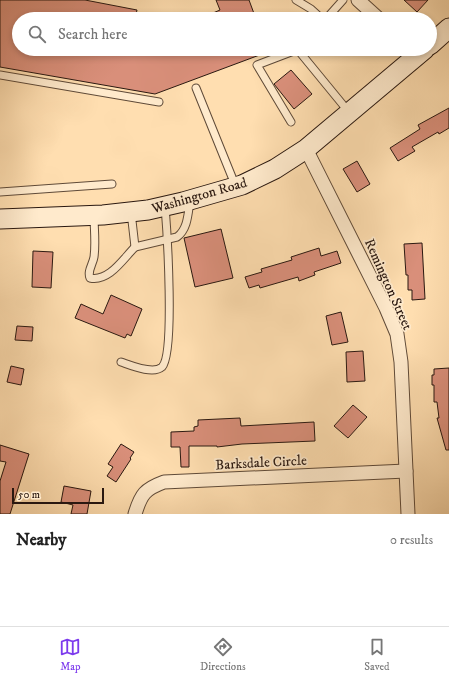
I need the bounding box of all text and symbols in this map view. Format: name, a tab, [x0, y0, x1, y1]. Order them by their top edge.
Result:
search box	[12, 12, 437, 56]
icon: search	[26, 23, 48, 45]
text: Search here	[58, 25, 127, 44]
street label: Washington Road	[149, 174, 249, 218]
street label: Remington Street	[360, 236, 416, 333]
street label: Barksdale Circle	[215, 452, 307, 474]
scale bar	[12, 486, 104, 505]
text: 50 m	[18, 488, 40, 502]
text: Nearby	[16, 529, 66, 551]
text: 0 results	[390, 532, 433, 548]
tab: Map	[59, 636, 81, 674]
tab: Directions	[200, 636, 246, 674]
tab: Saved	[364, 636, 390, 674]

